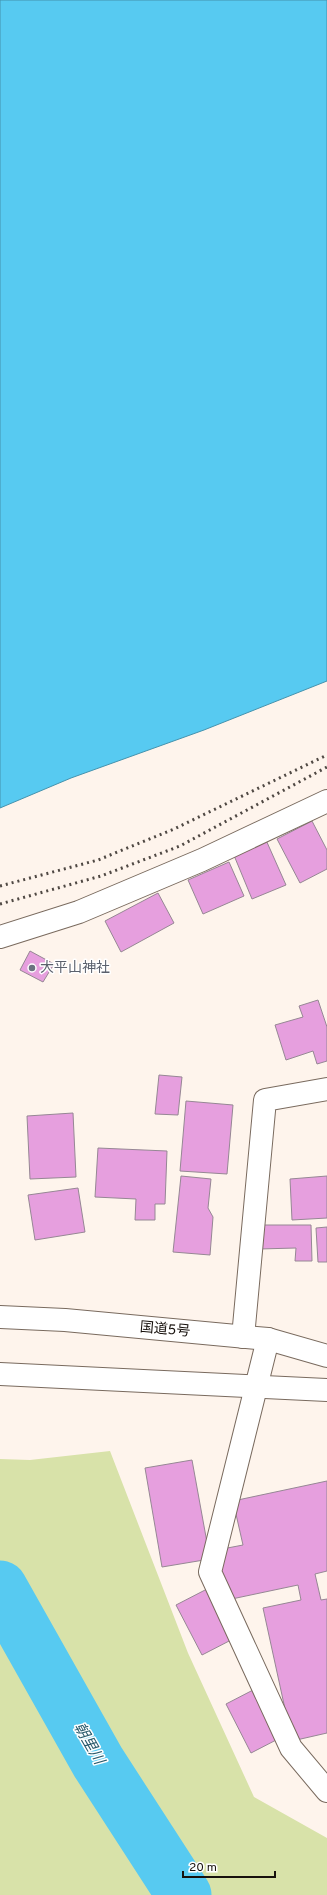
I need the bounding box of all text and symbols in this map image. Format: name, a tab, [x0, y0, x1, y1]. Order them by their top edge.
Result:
place label: 大平山神社	[40, 960, 110, 977]
marker: 大平山神社	[27, 963, 37, 973]
street label: 国道5号	[139, 1319, 191, 1341]
water label: 朝里川	[69, 1720, 108, 1770]
scale bar	[183, 1853, 275, 1879]
text: 20 m	[189, 1860, 217, 1876]

